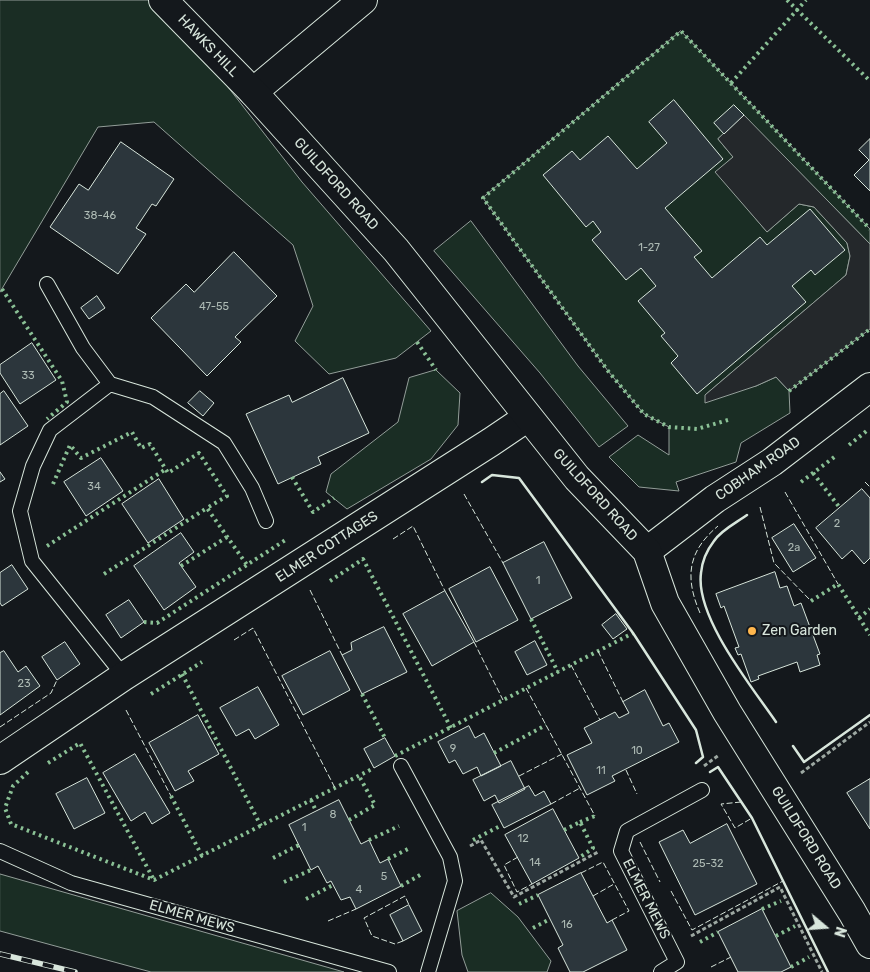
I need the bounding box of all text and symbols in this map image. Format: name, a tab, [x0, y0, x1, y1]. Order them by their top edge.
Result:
street label: HAWKS HILL	[174, 11, 242, 81]
street label: GUILDFORD ROAD	[290, 135, 382, 233]
house number: 38-46	[84, 209, 116, 223]
house number: 1-27	[638, 241, 660, 255]
house number: 47-55	[199, 300, 229, 314]
house number: 33	[21, 369, 35, 383]
street label: COBHAM ROAD	[712, 434, 804, 504]
street label: GUILDFORD ROAD	[549, 446, 641, 544]
house number: 34	[87, 480, 101, 494]
street label: ELMER COTTAGES	[273, 508, 381, 586]
house number: 2	[834, 517, 840, 531]
house number: 2a	[788, 541, 800, 555]
house number: 1	[536, 574, 540, 588]
place label: Zen Garden	[762, 623, 837, 639]
marker: Zen Garden	[746, 625, 758, 637]
house number: 23	[17, 677, 31, 691]
house number: 9	[450, 742, 456, 756]
house number: 10	[631, 744, 643, 758]
house number: 11	[596, 764, 606, 778]
street label: GUILDFORD ROAD	[768, 784, 844, 892]
house number: 8	[330, 808, 336, 822]
house number: 1	[302, 821, 306, 835]
house number: 12	[517, 832, 529, 846]
house number: 14	[529, 856, 541, 870]
street label: ELMER MEWS	[619, 856, 673, 942]
house number: 25-32	[692, 857, 724, 871]
house number: 5	[381, 870, 387, 884]
house number: 4	[356, 883, 362, 897]
street label: ELMER MEWS	[147, 897, 237, 937]
north arrow	[800, 902, 850, 952]
house number: 16	[561, 918, 573, 932]
text: N	[830, 924, 849, 939]

